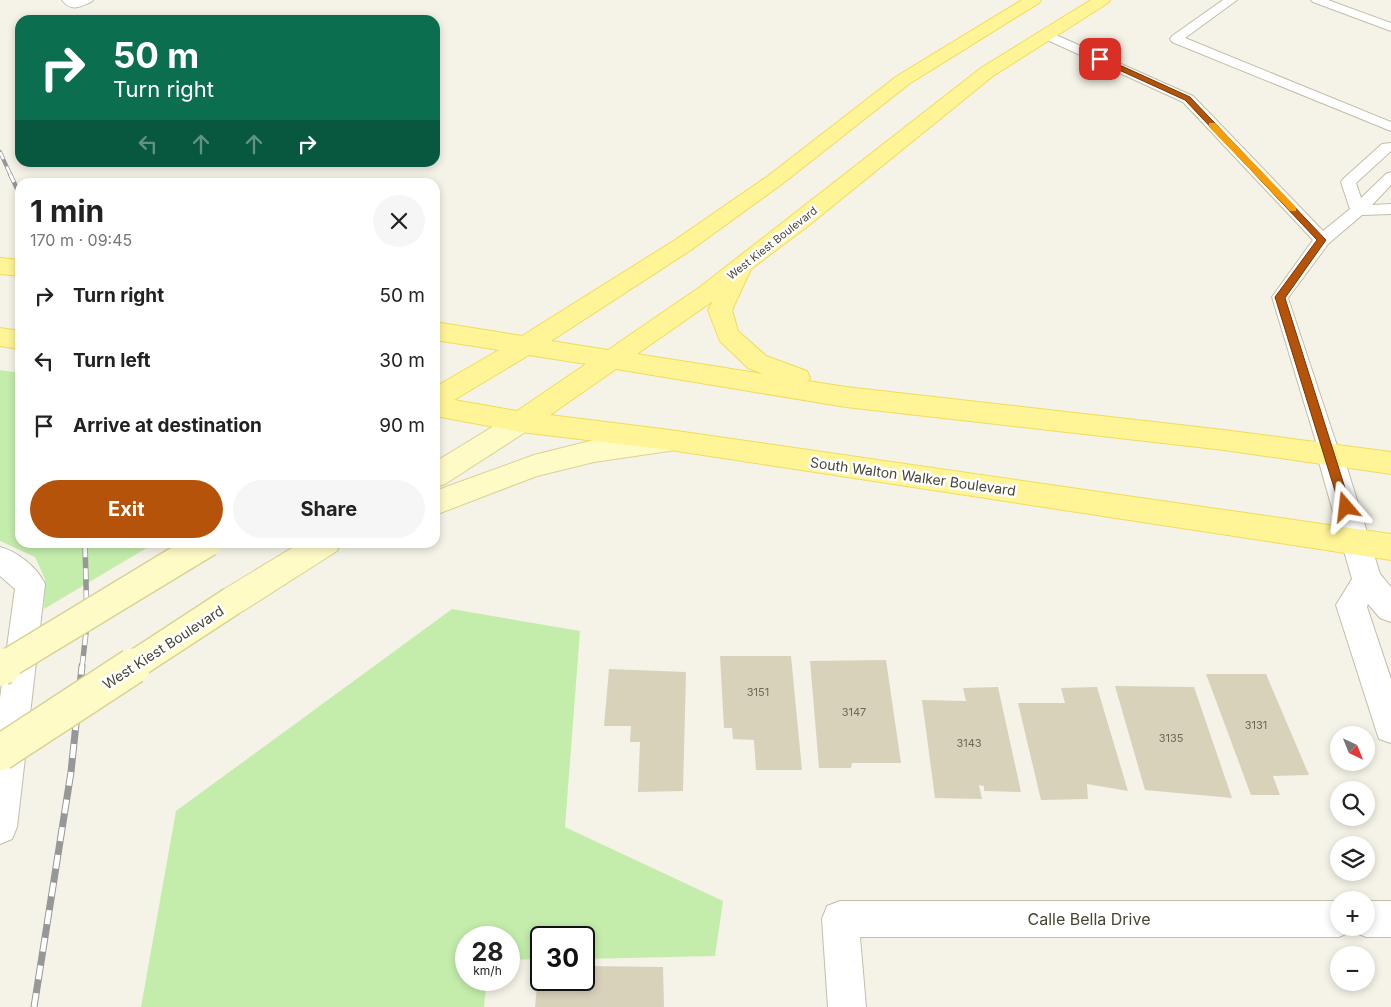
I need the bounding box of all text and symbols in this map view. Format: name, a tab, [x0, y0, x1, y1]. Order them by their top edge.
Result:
text: 50 m	[113, 34, 199, 76]
icon: right	[30, 35, 95, 100]
pin	[1079, 38, 1121, 80]
icon: arrive	[1086, 45, 1114, 73]
text: Turn right	[113, 76, 214, 102]
icon: left	[134, 130, 162, 158]
icon: ahead	[187, 130, 215, 158]
icon: ahead	[240, 130, 268, 158]
icon: right	[293, 130, 321, 158]
text: 1 min	[30, 193, 104, 229]
button: close	[373, 195, 425, 247]
street label: West Kiest Boulevard	[724, 203, 820, 283]
text: 170 m · 09:45	[30, 230, 132, 250]
icon: right	[30, 282, 58, 310]
text: Turn right	[73, 284, 164, 307]
text: 50 m	[379, 284, 425, 307]
icon: left	[30, 347, 58, 375]
text: Turn left	[73, 349, 151, 372]
text: 30 m	[379, 349, 425, 372]
icon: arrive	[30, 412, 58, 440]
text: Arrive at destination	[73, 414, 262, 437]
text: 90 m	[379, 414, 425, 437]
street label: South Walton Walker Boulevard	[809, 453, 1017, 499]
button: Exit	[30, 480, 223, 538]
button: Share	[233, 480, 425, 538]
position arrow	[1319, 480, 1371, 532]
street label: West Kiest Boulevard	[99, 602, 227, 692]
house number: 3151	[747, 685, 769, 699]
house number: 3147	[842, 705, 866, 719]
house number: 3131	[1245, 718, 1267, 732]
north arrow	[1330, 726, 1375, 771]
map controls	[1330, 726, 1375, 991]
house number: 3135	[1159, 731, 1184, 745]
house number: 3143	[956, 736, 982, 750]
button: search	[1330, 781, 1375, 826]
button: layers	[1330, 836, 1375, 881]
button: +	[1330, 891, 1375, 936]
street label: Calle Bella Drive	[1028, 909, 1150, 929]
speed limit sign: 30	[530, 926, 595, 991]
text: 28	[471, 937, 504, 967]
button: −	[1330, 946, 1375, 991]
text: km/h	[473, 963, 502, 978]

